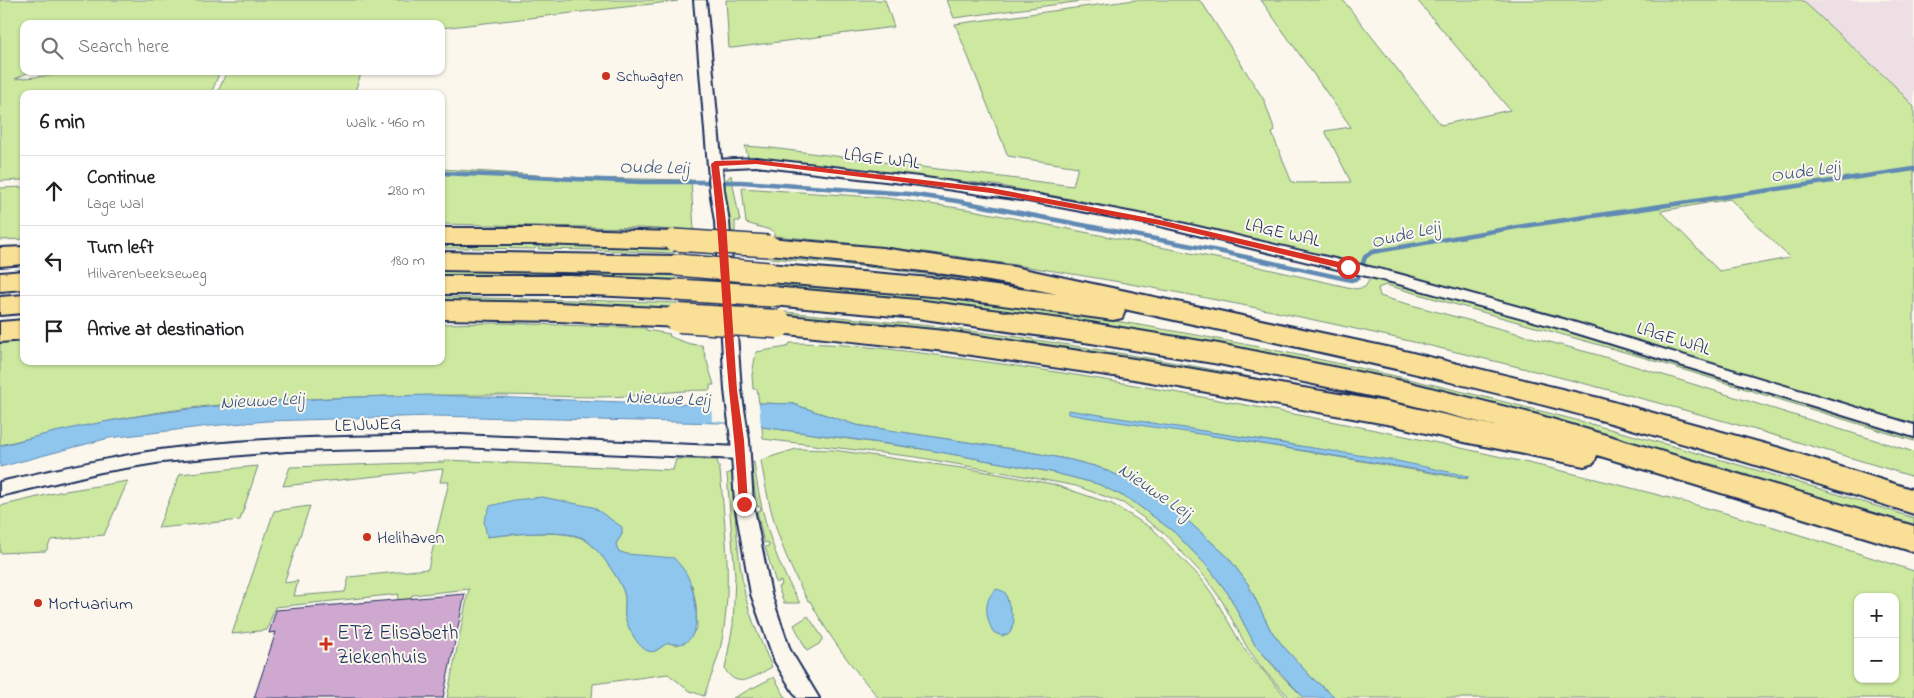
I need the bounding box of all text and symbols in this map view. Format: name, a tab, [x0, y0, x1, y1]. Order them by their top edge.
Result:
search box	[20, 20, 445, 75]
icon: search	[38, 34, 66, 62]
text: Search here	[78, 34, 169, 61]
place label: Schwagten	[616, 66, 683, 89]
marker: Schwagten	[600, 70, 612, 82]
text: 6 min	[40, 108, 85, 138]
text: Walk · 460 m	[346, 111, 425, 135]
street label: LAGE WAL	[842, 142, 921, 178]
water label: Oude Leij	[619, 154, 691, 183]
water label: Oude Leij	[1769, 154, 1844, 191]
text: Continue	[87, 165, 155, 192]
icon: ahead	[40, 177, 68, 205]
text: 280 m	[388, 179, 425, 203]
text: Lage Wal	[87, 192, 144, 216]
street label: LAGE WAL	[1243, 213, 1323, 255]
water label: Oude Leij	[1368, 214, 1445, 256]
text: Turn left	[87, 235, 154, 262]
icon: left	[40, 247, 68, 275]
text: 180 m	[391, 249, 425, 273]
route start	[1337, 256, 1360, 279]
text: Hilvarenbeekseweg	[87, 262, 207, 286]
street label: LAGE WAL	[1633, 316, 1714, 364]
icon: arrive	[40, 317, 68, 345]
text: Arrive at destination	[87, 317, 244, 344]
water label: Nieuwe Leij	[625, 385, 713, 415]
water label: Nieuwe Leij	[219, 386, 307, 417]
street label: LEIJWEG	[334, 412, 402, 440]
water label: Nieuwe Leij	[1112, 457, 1199, 528]
route end	[733, 493, 756, 516]
place label: Helihaven	[377, 526, 445, 552]
marker: Helihaven	[361, 531, 373, 543]
place label: Mortuarium	[48, 592, 133, 618]
map controls	[1854, 593, 1899, 683]
button: +	[1854, 593, 1899, 638]
marker: Mortuarium	[32, 597, 44, 609]
place label: ETZ Elisabeth Ziekenhuis	[337, 619, 459, 673]
marker: ETZ Elisabeth Ziekenhuis	[319, 637, 333, 651]
button: −	[1854, 638, 1899, 683]

